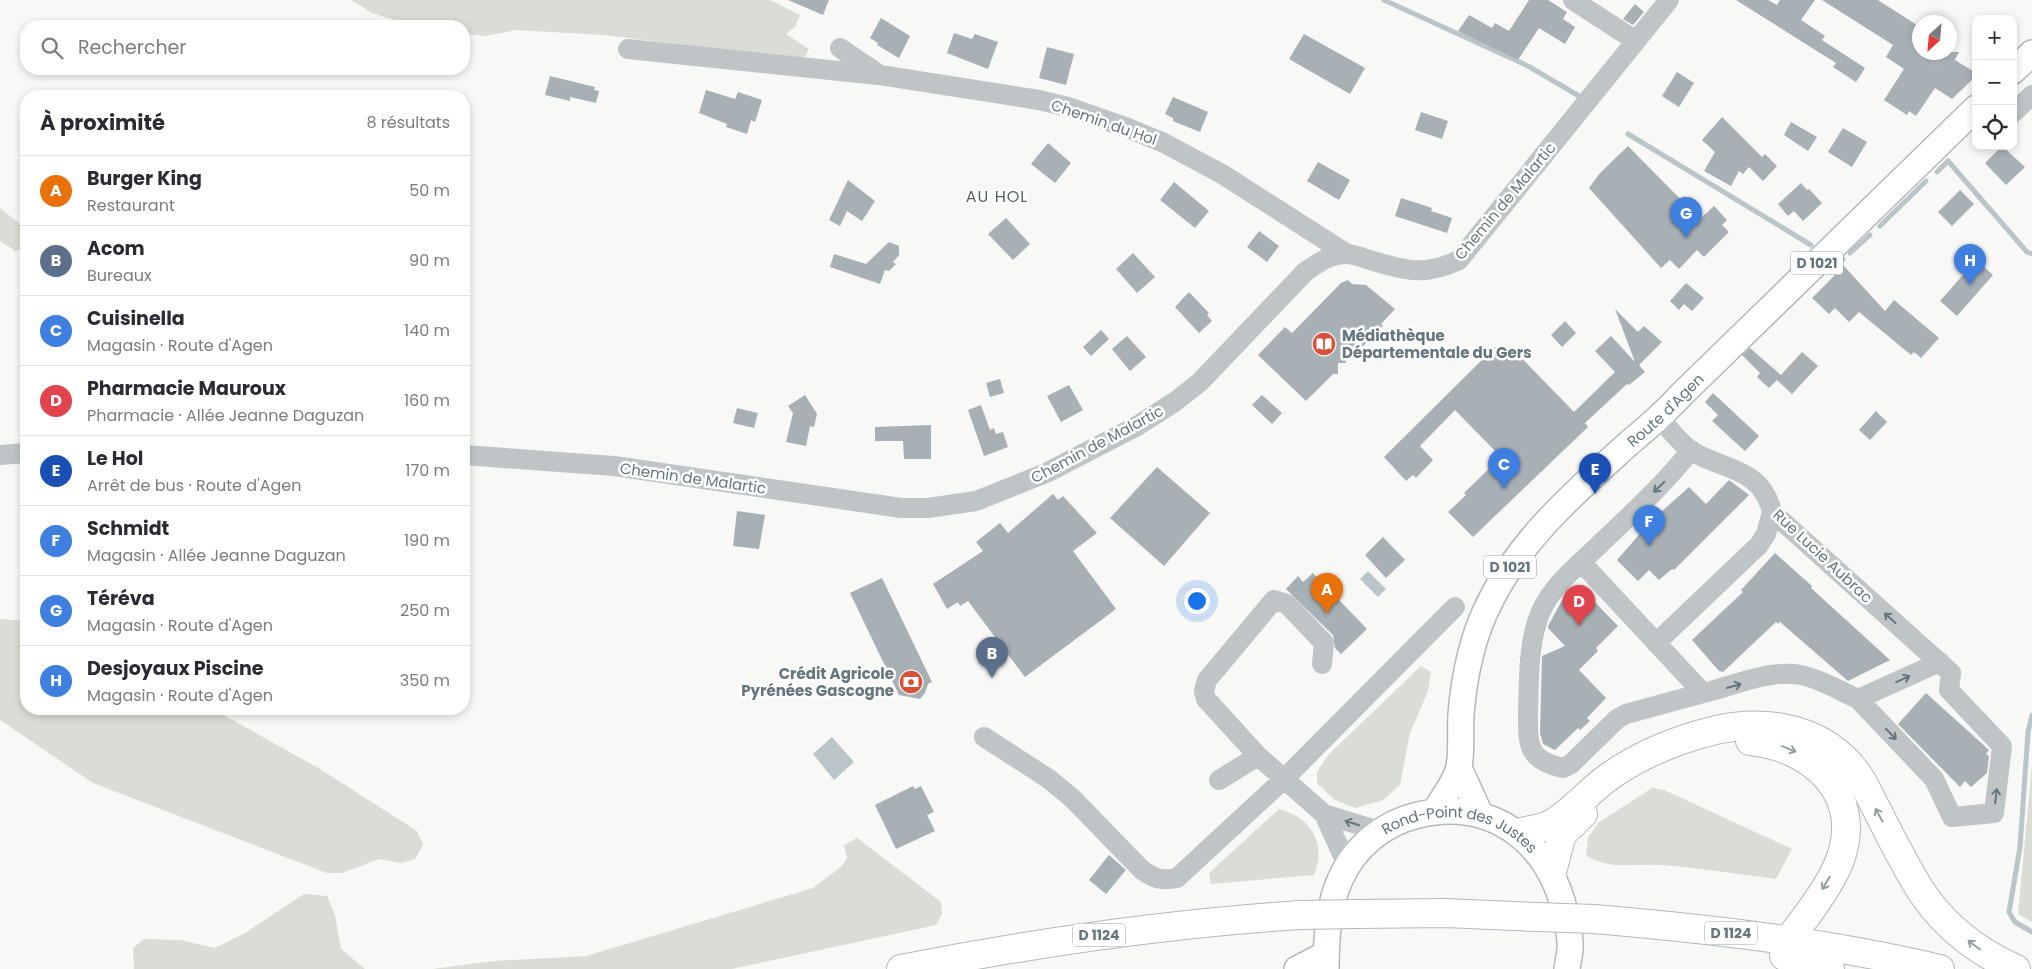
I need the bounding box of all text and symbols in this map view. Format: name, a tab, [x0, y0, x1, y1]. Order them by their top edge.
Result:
north arrow	[1912, 15, 1957, 60]
map controls	[1972, 15, 2017, 150]
button: +	[1972, 15, 2017, 60]
search box	[20, 20, 470, 75]
icon: search	[38, 34, 66, 62]
text: Rechercher	[78, 34, 186, 61]
button: −	[1972, 60, 2017, 105]
street label: Chemin du Hol	[1048, 94, 1160, 150]
button: locate	[1972, 105, 2017, 150]
text: À proximité	[40, 108, 165, 137]
text: 8 résultats	[366, 111, 450, 134]
street label: Chemin de Malartic	[1450, 138, 1560, 264]
text: Burger King	[87, 165, 202, 192]
text: A	[50, 179, 62, 202]
text: 50 m	[409, 179, 450, 202]
district label: AU HOL	[966, 185, 1028, 208]
text: Restaurant	[87, 194, 175, 217]
pin: G	[1670, 197, 1702, 238]
text: Acom	[87, 235, 145, 262]
pin: H	[1954, 244, 1986, 285]
text: B	[51, 249, 61, 272]
text: 90 m	[409, 249, 450, 272]
road number: D 1021	[1791, 252, 1843, 274]
text: Bureaux	[87, 264, 152, 287]
text: Cuisinella	[87, 305, 185, 332]
text: C	[50, 319, 62, 342]
text: 140 m	[404, 319, 450, 342]
place label: Médiathèque Départementale du Gers	[1342, 325, 1532, 363]
library icon: Médiathèque Départementale du Gers	[1311, 331, 1337, 357]
text: Magasin · Route d'Agen	[87, 334, 273, 357]
street label: Route d'Agen	[1622, 368, 1708, 451]
text: Pharmacie Mauroux	[87, 375, 286, 402]
text: D	[50, 389, 62, 412]
text: 160 m	[404, 389, 450, 412]
street label: Chemin de Malartic	[1027, 400, 1167, 488]
text: Pharmacie · Allée Jeanne Daguzan	[87, 404, 364, 427]
text: Le Hol	[87, 445, 143, 472]
pin: C	[1488, 448, 1520, 489]
pin: E	[1579, 453, 1611, 494]
street label: Chemin de Malartic	[619, 457, 767, 499]
text: E	[52, 459, 60, 482]
text: 170 m	[405, 459, 450, 482]
text: Arrêt de bus · Route d'Agen	[87, 474, 301, 497]
one-way arrow	[1652, 481, 1665, 493]
street label: Rue Lucie Aubrac	[1769, 504, 1877, 608]
pin: F	[1633, 505, 1665, 546]
text: Schmidt	[87, 515, 169, 542]
text: F	[52, 529, 60, 552]
text: 190 m	[404, 529, 450, 552]
text: Magasin · Allée Jeanne Daguzan	[87, 544, 346, 567]
road number: D 1021	[1484, 556, 1536, 578]
pin: A	[1311, 573, 1343, 614]
text: Téréva	[87, 585, 155, 612]
pin: D	[1563, 585, 1595, 626]
your location	[1184, 588, 1210, 614]
text: G	[50, 599, 62, 622]
text: 250 m	[400, 599, 450, 622]
one-way arrow	[1884, 612, 1897, 624]
text: Magasin · Route d'Agen	[87, 614, 273, 637]
pin: B	[976, 637, 1008, 678]
text: Desjoyaux Piscine	[87, 655, 263, 682]
place label: Crédit Agricole Pyrénées Gascogne	[741, 663, 894, 701]
text: H	[50, 669, 62, 692]
text: 350 m	[400, 669, 450, 692]
bank icon: Crédit Agricole Pyrénées Gascogne	[898, 669, 924, 695]
one-way arrow	[1895, 673, 1910, 683]
one-way arrow	[1726, 680, 1742, 690]
text: Magasin · Route d'Agen	[87, 684, 273, 707]
one-way arrow	[1885, 728, 1897, 740]
one-way arrow	[1781, 746, 1796, 755]
one-way arrow	[1991, 789, 2001, 805]
street label: Rond-Point des Justes	[1377, 801, 1543, 857]
one-way arrow	[1874, 808, 1883, 823]
one-way arrow	[1344, 817, 1360, 827]
one-way arrow	[1821, 876, 1831, 890]
road number: D 1124	[1705, 921, 1757, 944]
road number: D 1124	[1073, 924, 1125, 946]
one-way arrow	[1967, 940, 1981, 950]

